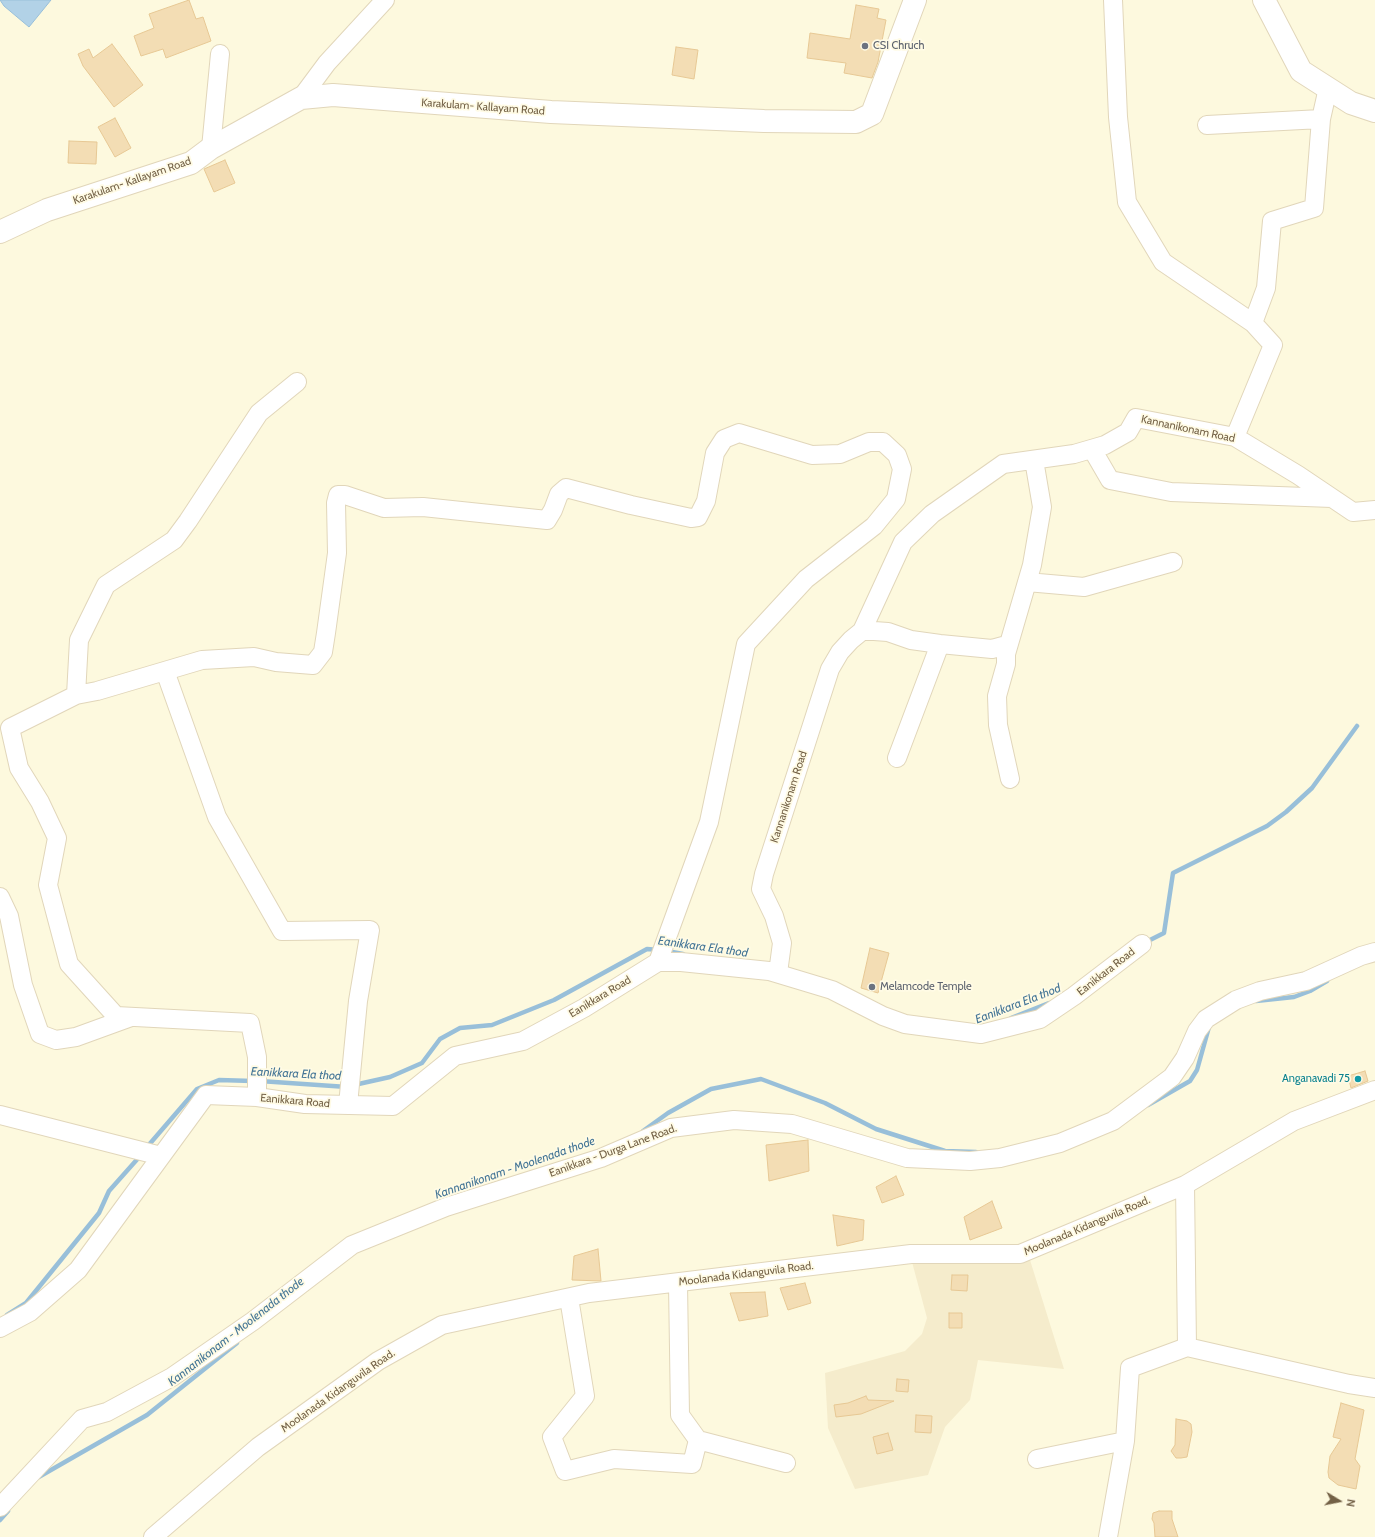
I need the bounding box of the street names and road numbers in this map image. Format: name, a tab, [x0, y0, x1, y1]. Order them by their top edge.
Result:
street label: Karakulam- Kallayam Road	[421, 96, 545, 118]
street label: Karakulam- Kallayam Road	[71, 155, 193, 207]
street label: Kannanikonam Road	[1140, 413, 1236, 445]
street label: Kannanikonam Road	[768, 749, 810, 845]
street label: Eanikkara Road	[1074, 945, 1138, 999]
street label: Eanikkara Road	[567, 973, 633, 1021]
street label: Eanikkara Road	[260, 1091, 330, 1111]
street label: Eanikkara - Durga Lane Road.	[547, 1122, 679, 1180]
street label: Moolanada Kidanguvila Road.	[1022, 1193, 1152, 1259]
street label: Moolanada Kidanguvila Road.	[678, 1259, 814, 1289]
street label: Moolanada Kidanguvila Road.	[279, 1347, 397, 1435]

